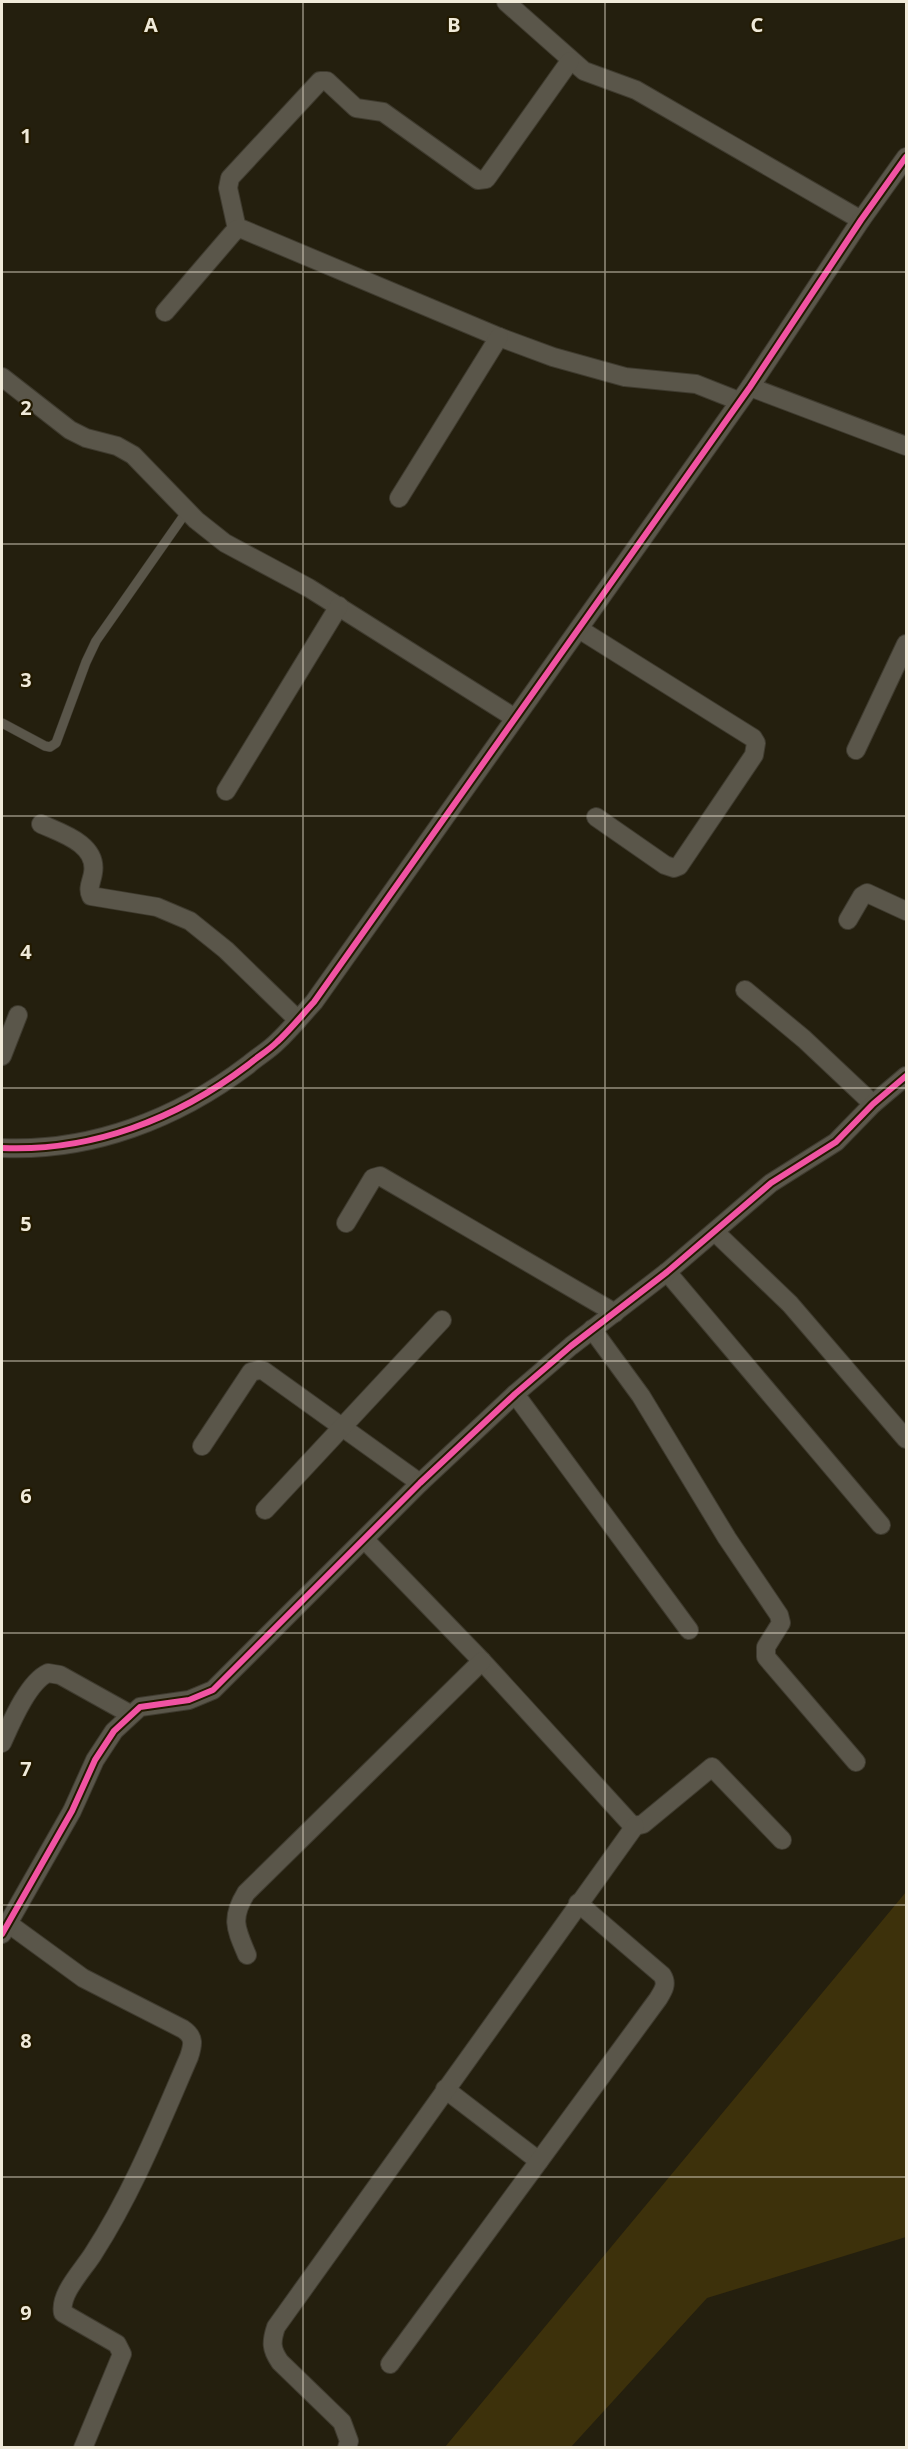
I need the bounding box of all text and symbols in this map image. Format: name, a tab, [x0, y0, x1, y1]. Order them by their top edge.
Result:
text: A	[144, 11, 158, 38]
text: B	[447, 11, 461, 38]
text: C	[751, 11, 764, 38]
text: 1	[20, 122, 32, 149]
text: 2	[20, 394, 32, 421]
text: 3	[20, 666, 32, 693]
text: 4	[20, 938, 32, 965]
text: 5	[20, 1210, 32, 1237]
text: 6	[20, 1482, 32, 1509]
text: 7	[20, 1755, 32, 1782]
text: 8	[20, 2027, 32, 2054]
text: 9	[20, 2299, 32, 2326]

